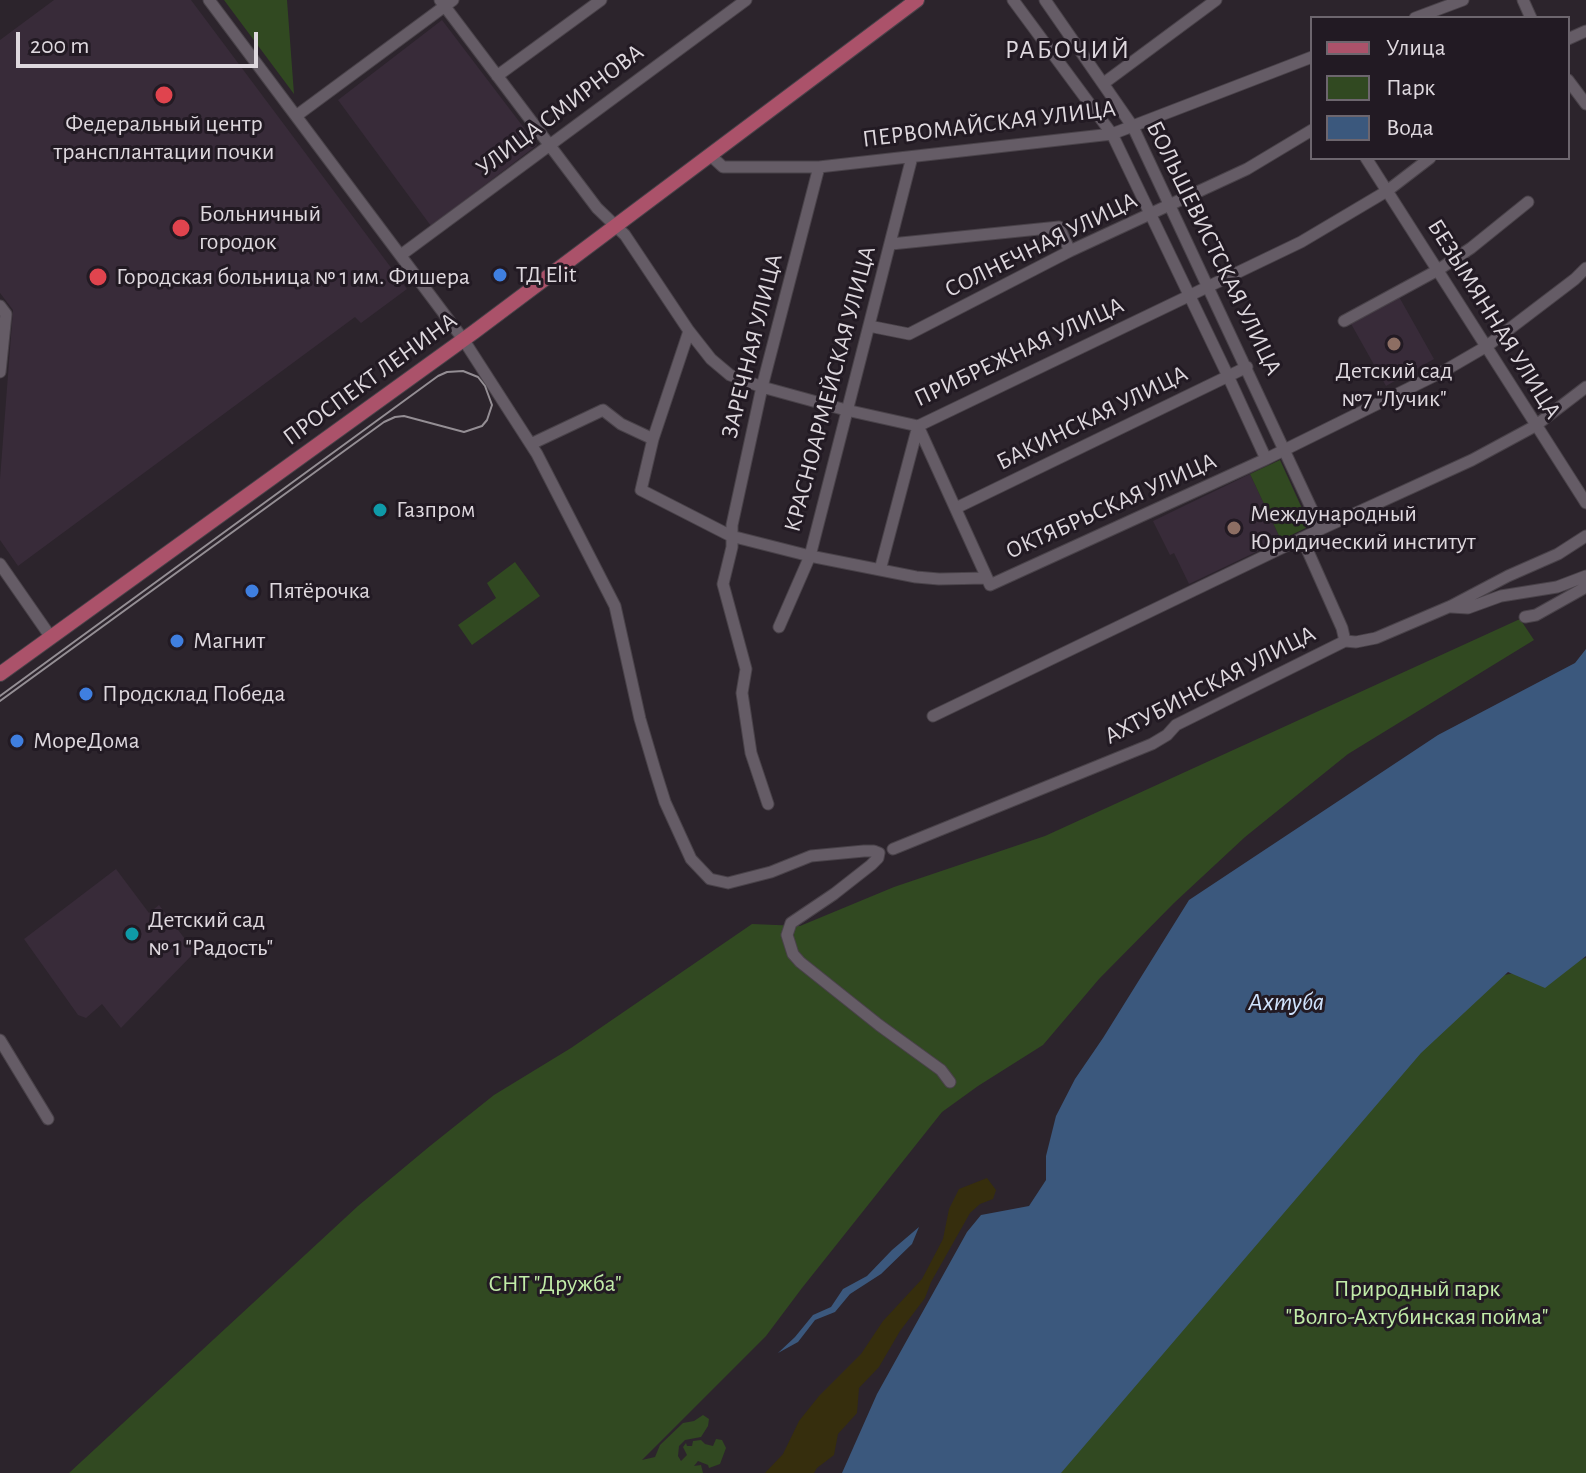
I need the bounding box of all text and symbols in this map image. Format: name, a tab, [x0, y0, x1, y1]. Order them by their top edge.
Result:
scale bar	[20, 16, 262, 66]
legend	[1310, 16, 1570, 160]
text: 200 m	[30, 34, 89, 58]
district label: РАБОЧИЙ	[1005, 34, 1131, 66]
text: Улица	[1386, 36, 1446, 60]
street label: УЛИЦА СМИРНОВА	[471, 38, 649, 182]
text: Парк	[1386, 76, 1435, 100]
marker: Федеральный центр трансплантации почки	[153, 84, 175, 106]
street label: ПЕРВОМАЙСКАЯ УЛИЦА	[861, 94, 1117, 154]
place label: Федеральный центр трансплантации почки	[54, 110, 274, 166]
street label: БОЛЬШЕВИСТСКАЯ УЛИЦА	[1140, 116, 1288, 380]
text: Вода	[1386, 116, 1434, 140]
street label: СОЛНЕЧНАЯ УЛИЦА	[940, 186, 1142, 304]
place label: Больничный городок	[199, 200, 321, 256]
street label: БЕЗЫМЯННАЯ УЛИЦА	[1421, 214, 1567, 424]
marker: Больничный городок	[170, 217, 192, 239]
street label: КРАСНОАРМЕЙСКАЯ УЛИЦА	[778, 243, 882, 535]
street label: ЗАРЕЧНАЯ УЛИЦА	[715, 251, 789, 441]
place label: ТД Elit	[516, 261, 576, 289]
place label: Городская больница № 1 им. Фишера	[116, 263, 470, 291]
marker: Городская больница № 1 им. Фишера	[87, 266, 109, 288]
marker: ТД Elit	[491, 266, 509, 284]
street label: ПРИБРЕЖНАЯ УЛИЦА	[910, 291, 1128, 413]
street label: ПРОСПЕКТ ЛЕНИНА	[277, 306, 463, 452]
marker: Детский сад №7 "Лучик"	[1385, 335, 1403, 353]
place label: Детский сад №7 "Лучик"	[1335, 357, 1453, 413]
street label: БАКИНСКАЯ УЛИЦА	[992, 359, 1192, 477]
street label: ОКТЯБРЬСКАЯ УЛИЦА	[1001, 447, 1221, 565]
place label: Газпром	[396, 496, 475, 524]
place label: Международный Юридический институт	[1250, 500, 1476, 556]
marker: Газпром	[371, 501, 389, 519]
marker: Международный Юридический институт	[1225, 519, 1243, 537]
place label: Пятёрочка	[268, 577, 370, 605]
marker: Пятёрочка	[243, 582, 261, 600]
street label: АХТУБИНСКАЯ УЛИЦА	[1100, 619, 1320, 751]
place label: Магнит	[193, 627, 265, 655]
marker: Магнит	[168, 632, 186, 650]
place label: Продсклад Победа	[102, 680, 285, 708]
marker: Продсклад Победа	[77, 685, 95, 703]
place label: МореДома	[33, 727, 140, 755]
marker: МореДома	[8, 732, 26, 750]
place label: Детский сад № 1 "Радость"	[148, 906, 273, 962]
marker: Детский сад № 1 "Радость"	[123, 925, 141, 943]
water label: Ахтуба	[1248, 986, 1324, 1018]
park label: СНТ "Дружба"	[488, 1270, 622, 1298]
park label: Природный парк "Волго-Ахтубинская пойма"	[1286, 1275, 1548, 1331]

